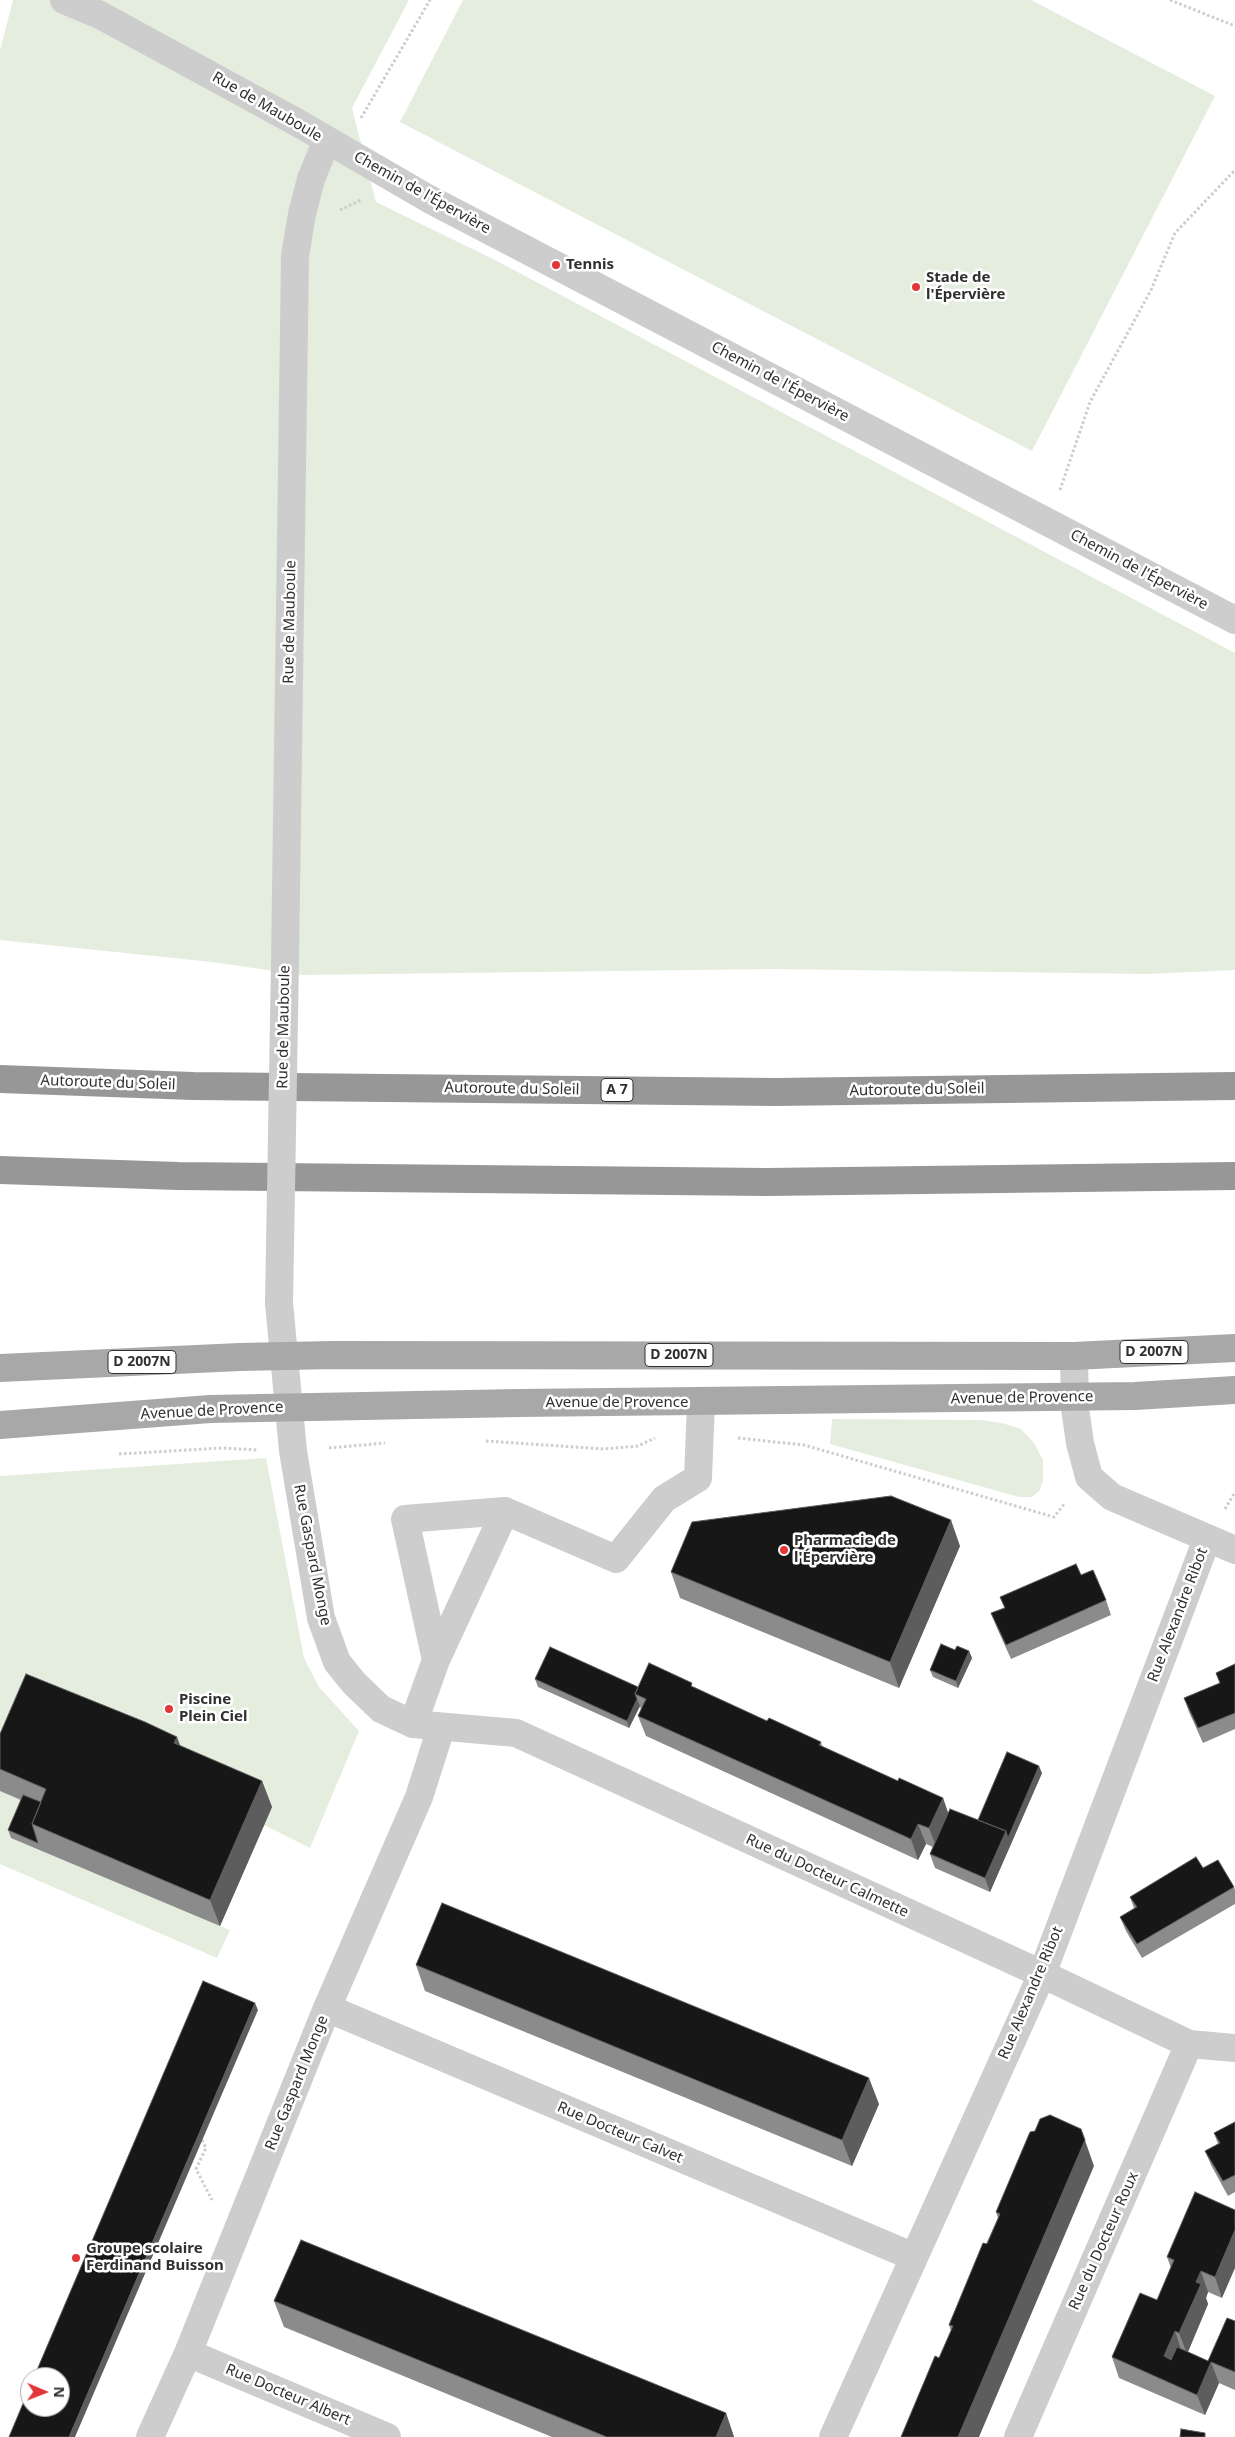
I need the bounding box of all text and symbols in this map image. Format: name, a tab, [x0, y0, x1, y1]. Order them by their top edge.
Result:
street label: Rue de Mauboule	[209, 68, 325, 146]
street label: Chemin de l'Épervière	[350, 148, 494, 238]
place label: Tennis	[566, 256, 614, 274]
marker: Tennis	[550, 259, 562, 271]
place label: Stade de l'Épervière	[926, 269, 1005, 304]
marker: Stade de l'Épervière	[910, 281, 922, 293]
street label: Chemin de l'Épervière	[708, 338, 852, 426]
street label: Chemin de l'Épervière	[1067, 526, 1211, 614]
street label: Rue de Mauboule	[280, 560, 300, 684]
street label: Rue de Mauboule	[274, 965, 294, 1089]
street label: Autoroute du Soleil	[40, 1072, 176, 1094]
road number: A 7	[601, 1078, 633, 1102]
street label: Autoroute du Soleil	[444, 1079, 580, 1099]
street label: Autoroute du Soleil	[849, 1080, 985, 1100]
road number: D 2007N	[1120, 1340, 1188, 1364]
road number: D 2007N	[645, 1344, 713, 1366]
road number: D 2007N	[108, 1350, 176, 1374]
street label: Avenue de Provence	[950, 1388, 1094, 1408]
street label: Avenue de Provence	[546, 1394, 688, 1412]
street label: Avenue de Provence	[140, 1398, 284, 1424]
street label: Rue Gaspard Monge	[289, 1483, 335, 1627]
place label: Pharmacie de l'Épervière	[794, 1532, 896, 1567]
marker: Pharmacie de l'Épervière	[778, 1544, 790, 1556]
street label: Rue Alexandre Ribot	[1144, 1545, 1212, 1685]
place label: Piscine Plein Ciel	[179, 1691, 247, 1726]
marker: Piscine Plein Ciel	[163, 1703, 175, 1715]
street label: Rue du Docteur Calmette	[743, 1830, 911, 1922]
street label: Rue Alexandre Ribot	[995, 1924, 1067, 2062]
street label: Rue Gaspard Monge	[262, 2013, 332, 2153]
street label: Rue Docteur Calvet	[554, 2098, 686, 2168]
street label: Rue du Docteur Roux	[1065, 2169, 1143, 2313]
place label: Groupe scolaire Ferdinand Buisson	[86, 2240, 224, 2275]
marker: Groupe scolaire Ferdinand Buisson	[70, 2252, 82, 2264]
street label: Rue Docteur Albert	[223, 2361, 353, 2429]
north arrow	[20, 2367, 70, 2417]
text: N	[50, 2386, 69, 2398]

